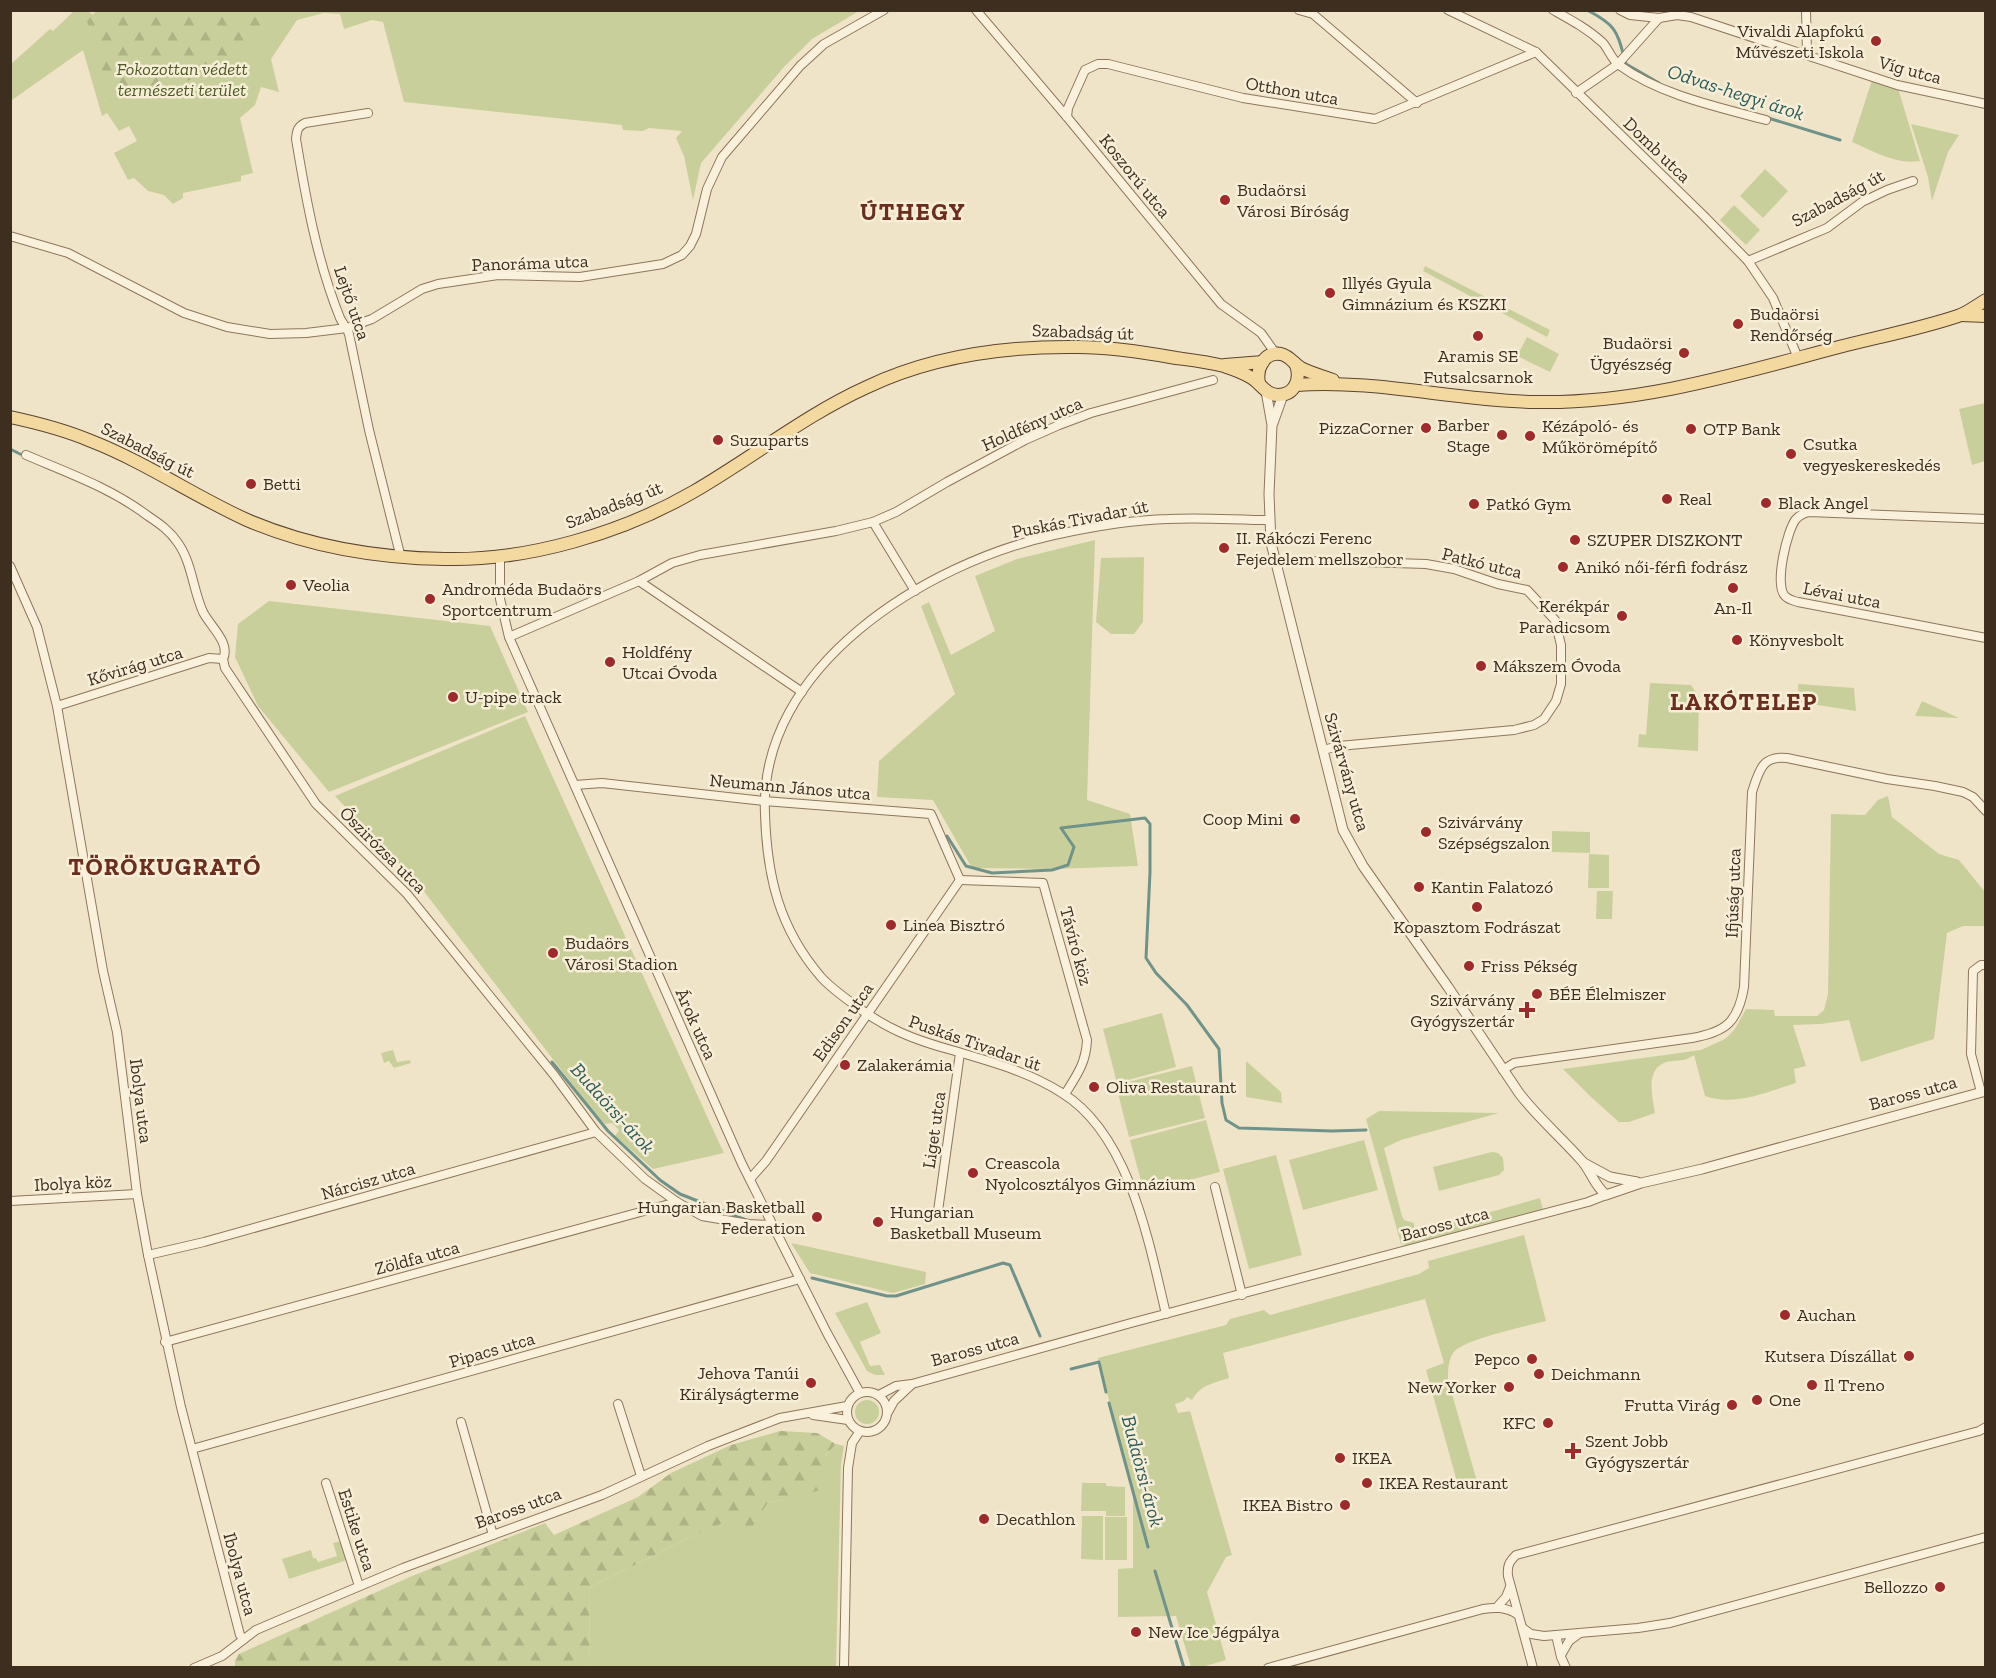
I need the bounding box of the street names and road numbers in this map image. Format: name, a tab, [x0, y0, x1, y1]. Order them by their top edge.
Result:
street label: Víg utca	[1875, 51, 1944, 89]
street label: Otthon utca	[1244, 72, 1340, 110]
street label: Domb utca	[1619, 113, 1695, 188]
street label: Koszorú utca	[1095, 130, 1176, 223]
street label: Szabadság út	[1788, 164, 1888, 232]
street label: Panoráma utca	[471, 250, 589, 276]
street label: Lejtő utca	[329, 263, 375, 343]
street label: Szabadság út	[1032, 319, 1135, 345]
street label: Holdfény utca	[978, 392, 1086, 456]
street label: Szabadság út	[98, 417, 199, 483]
street label: Szabadság út	[562, 476, 666, 534]
street label: Puskás Tivadar út	[1010, 495, 1150, 543]
street label: Patkó utca	[1440, 542, 1525, 584]
street label: Lévai utca	[1801, 577, 1883, 613]
street label: Kővirág utca	[85, 641, 186, 691]
street label: Szivárvány utca	[1320, 710, 1375, 834]
street label: Neumann János utca	[708, 769, 872, 805]
street label: Őszirózsa utca	[335, 802, 431, 898]
street label: Ifjúság utca	[1720, 847, 1746, 938]
street label: Távíró köz	[1055, 904, 1097, 988]
street label: Edison utca	[808, 978, 878, 1066]
street label: Árok utca	[671, 985, 722, 1063]
street label: Puskás Tivadar út	[906, 1010, 1044, 1076]
street label: Ibolya utca	[125, 1057, 157, 1145]
street label: Baross utca	[1867, 1071, 1960, 1115]
street label: Liget utca	[918, 1090, 950, 1170]
street label: Nárcisz utca	[319, 1157, 418, 1205]
street label: Ibolya köz	[34, 1170, 112, 1196]
street label: Baross utca	[1399, 1202, 1492, 1246]
street label: Zöldfa utca	[372, 1236, 462, 1280]
street label: Pipacs utca	[447, 1327, 538, 1373]
street label: Baross utca	[929, 1327, 1022, 1371]
street label: Baross utca	[472, 1482, 564, 1534]
street label: Estike utca	[333, 1486, 381, 1574]
street label: Ibolya utca	[218, 1530, 262, 1618]

